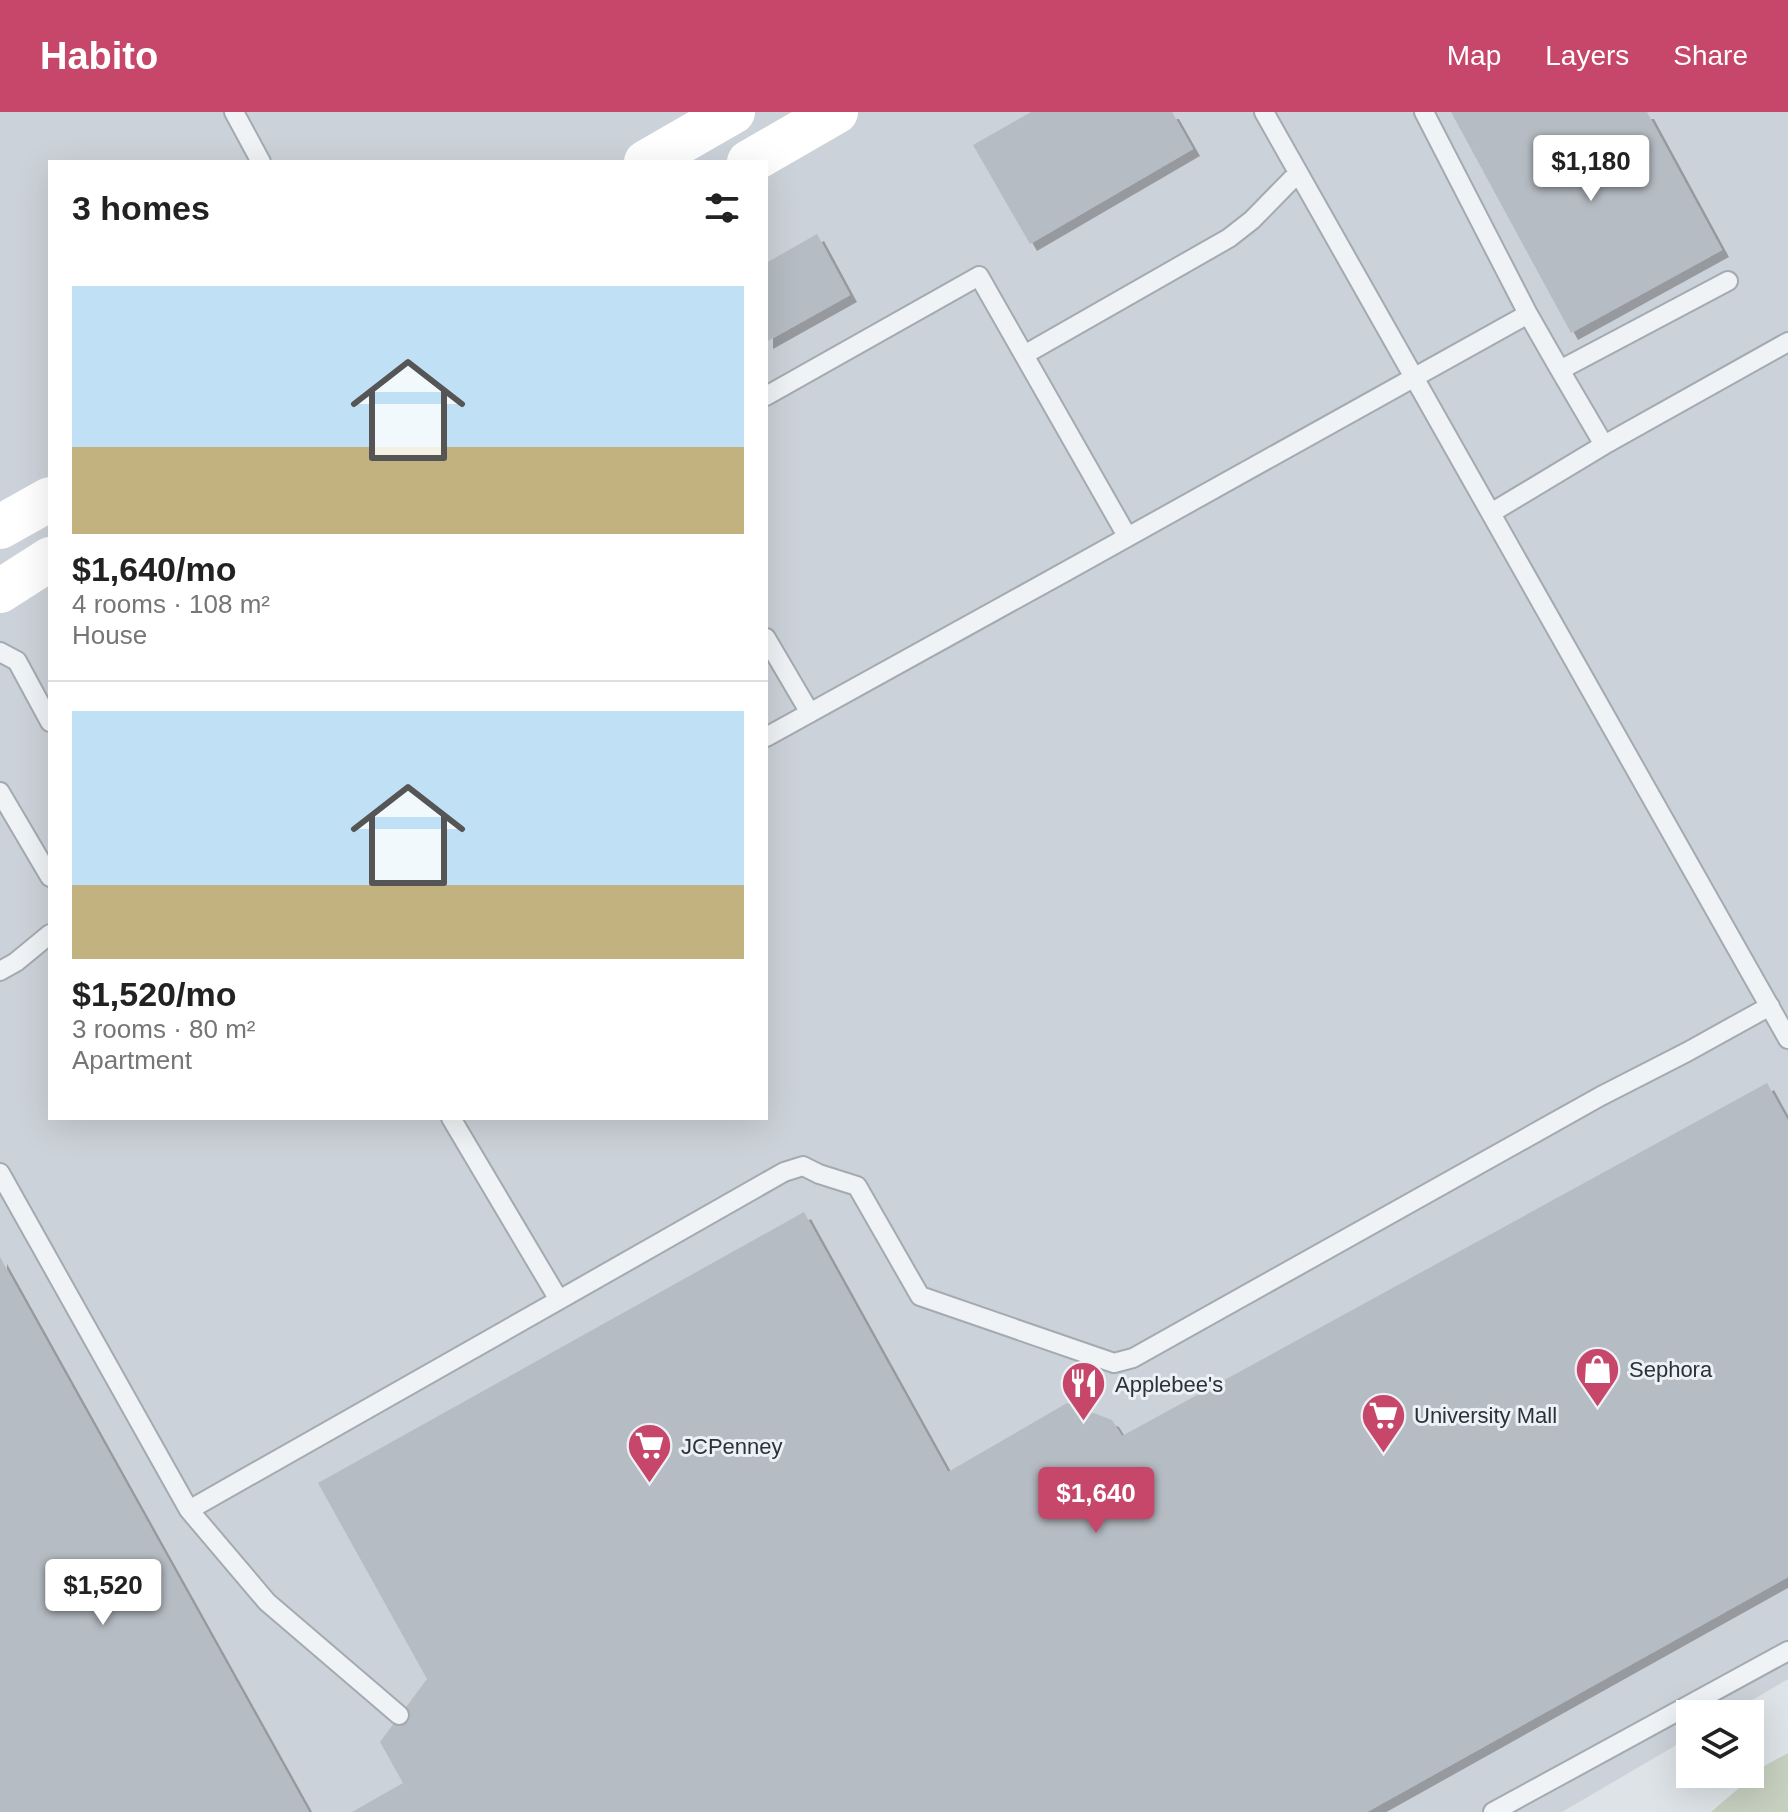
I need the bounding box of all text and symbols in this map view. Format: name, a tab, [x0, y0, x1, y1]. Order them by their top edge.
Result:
text: Habito	[40, 35, 158, 77]
text: Map	[1447, 40, 1501, 71]
text: Layers	[1545, 40, 1629, 71]
text: Share	[1673, 40, 1748, 71]
pin: $1,180	[1526, 135, 1656, 203]
text: $1,180	[1551, 146, 1631, 176]
icon: filters	[700, 186, 744, 230]
text: 3 homes	[72, 189, 210, 227]
icon: home	[336, 338, 480, 482]
text: $1,640/mo	[72, 550, 236, 588]
text: 4 rooms · 108 m²	[72, 589, 270, 619]
text: House	[72, 620, 147, 650]
icon: home	[336, 763, 480, 907]
text: $1,520/mo	[72, 975, 236, 1013]
text: 3 rooms · 80 m²	[72, 1014, 256, 1044]
text: Apartment	[72, 1045, 192, 1075]
shop icon: Sephora	[1574, 1345, 1622, 1408]
place label: Sephora	[1629, 1357, 1713, 1382]
restaurant icon: Applebee's	[1060, 1360, 1108, 1423]
place label: Applebee's	[1115, 1372, 1223, 1397]
supermarket icon: University Mall	[1359, 1391, 1407, 1454]
place label: University Mall	[1414, 1403, 1557, 1428]
supermarket icon: JCPenney	[626, 1422, 674, 1485]
place label: JCPenney	[681, 1434, 783, 1459]
pin: $1,640	[1031, 1467, 1161, 1535]
text: $1,640	[1056, 1478, 1136, 1508]
pin: $1,520	[38, 1559, 168, 1627]
text: $1,520	[63, 1570, 143, 1600]
map controls	[1676, 1700, 1764, 1788]
button: layers	[1676, 1700, 1764, 1788]

